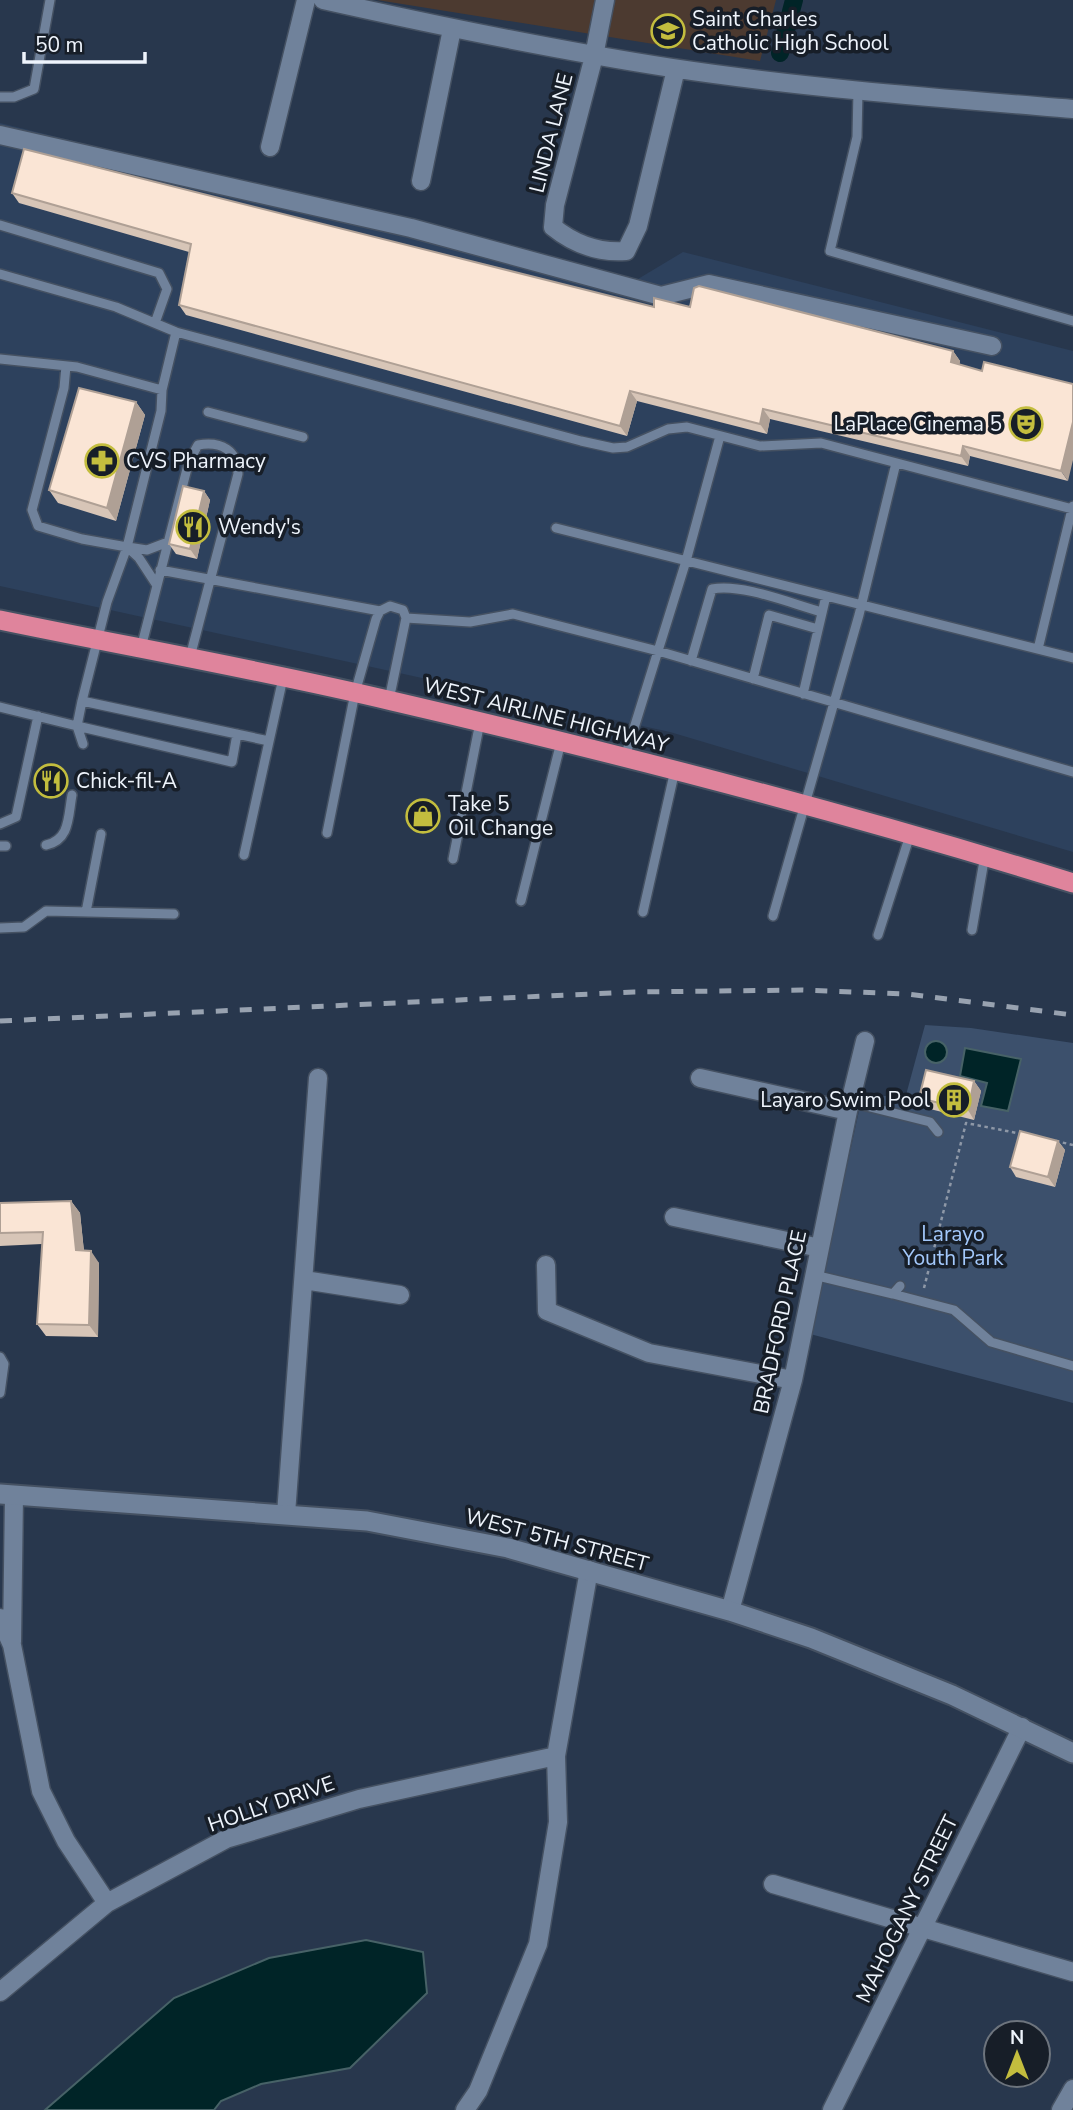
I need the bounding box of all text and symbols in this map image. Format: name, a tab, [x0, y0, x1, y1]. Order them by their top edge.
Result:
place label: Saint Charles Catholic High School	[692, 5, 889, 57]
school or university icon: Saint Charles Catholic High School	[649, 12, 687, 50]
scale bar	[24, 21, 145, 65]
text: 50 m	[35, 31, 84, 59]
street label: LINDA LANE	[523, 70, 579, 196]
theatre icon: LaPlace Cinema 5	[1007, 405, 1045, 443]
place label: LaPlace Cinema 5	[834, 410, 1002, 438]
pharmacy icon: CVS Pharmacy	[83, 442, 121, 480]
place label: CVS Pharmacy	[126, 447, 266, 475]
restaurant icon: Wendy's	[174, 508, 212, 546]
place label: Wendy's	[218, 513, 301, 541]
street label: WEST AIRLINE HIGHWAY	[421, 671, 672, 759]
restaurant icon: Chick-fil-A	[32, 762, 70, 800]
place label: Chick-fil-A	[76, 767, 177, 795]
place label: Take 5 Oil Change	[448, 790, 553, 842]
shop icon: Take 5 Oil Change	[404, 797, 442, 835]
building icon: Layaro Swim Pool	[935, 1081, 973, 1119]
place label: Layaro Swim Pool	[760, 1086, 931, 1114]
park label: Larayo Youth Park	[902, 1220, 1004, 1272]
street label: BRADFORD PLACE	[747, 1228, 813, 1416]
street label: WEST 5TH STREET	[462, 1502, 652, 1578]
street label: HOLLY DRIVE	[204, 1769, 338, 1839]
street label: MAHOGANY STREET	[849, 1810, 965, 2007]
north arrow	[982, 2019, 1052, 2089]
text: N	[1010, 2025, 1024, 2051]

